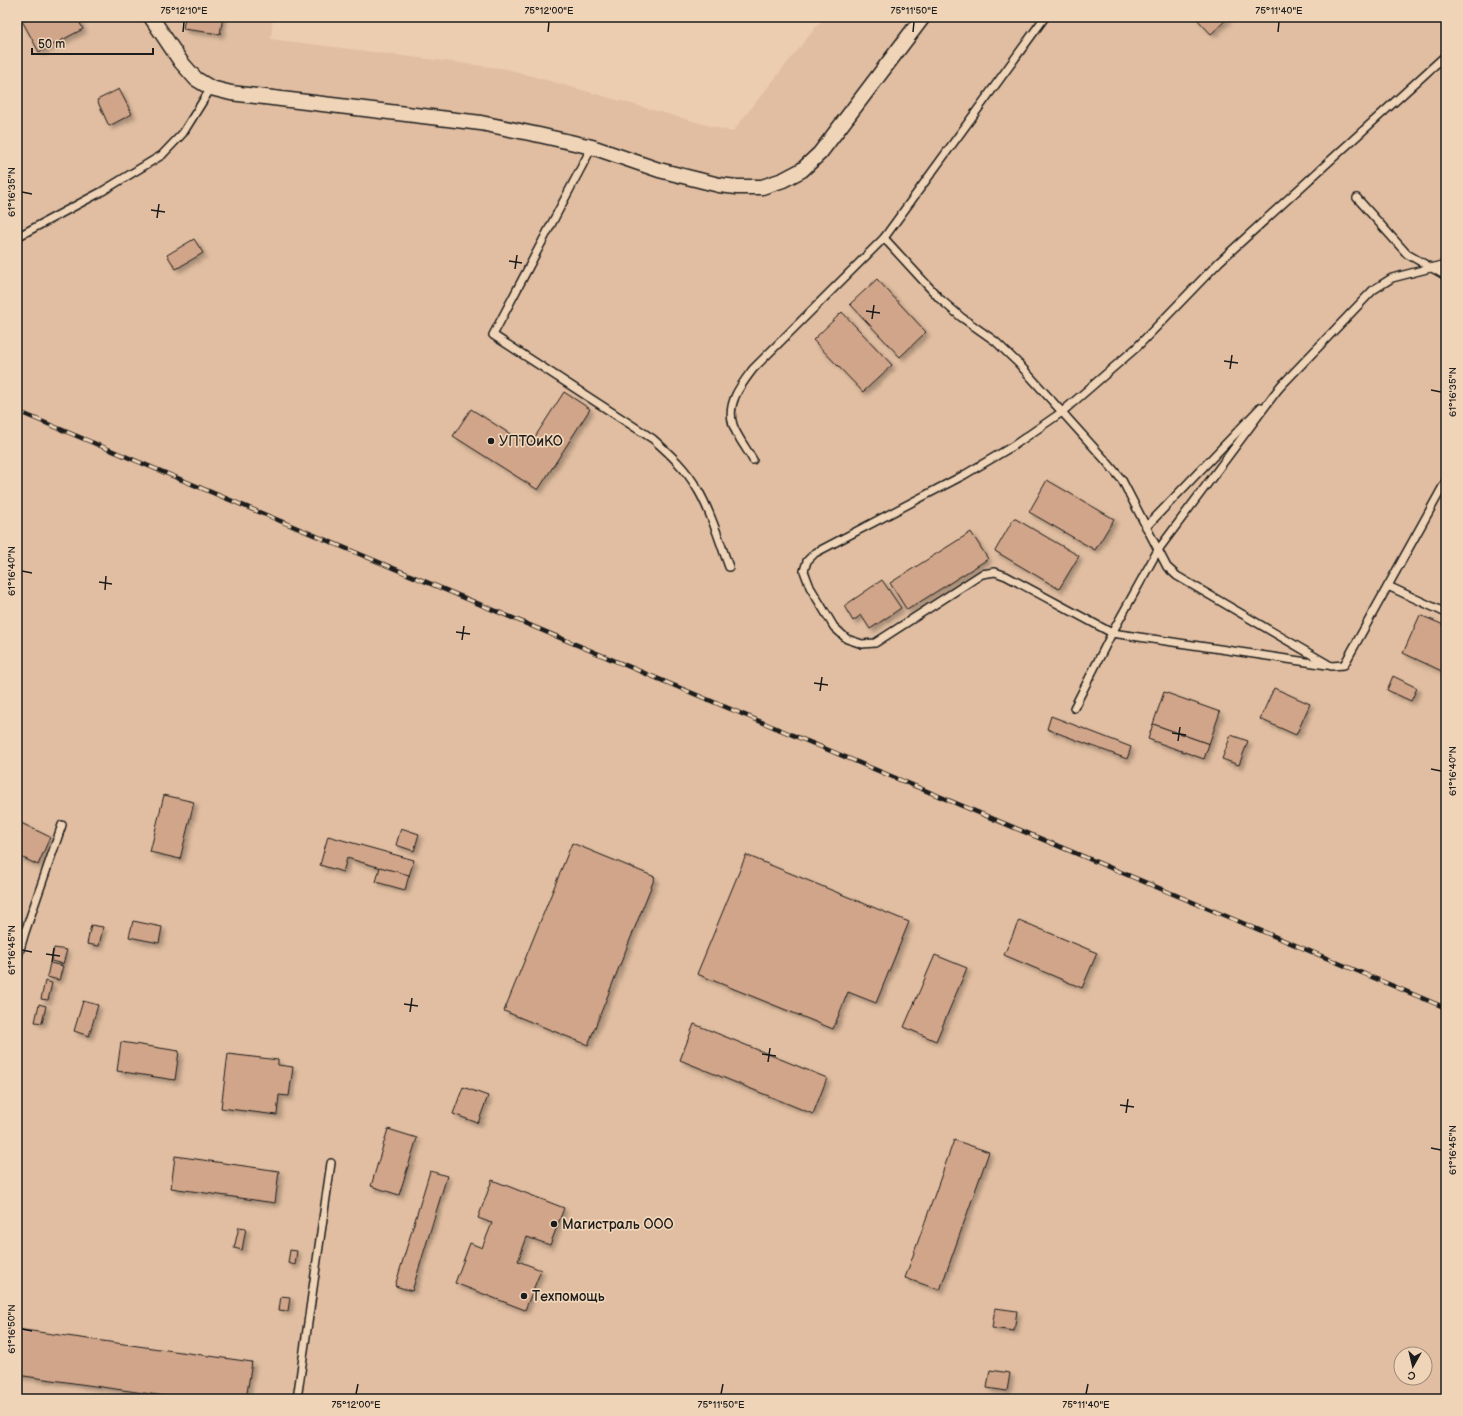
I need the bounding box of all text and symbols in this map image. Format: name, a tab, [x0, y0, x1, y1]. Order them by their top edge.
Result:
text: 75°12'10"E	[160, 5, 208, 17]
text: 75°12'00"E	[524, 5, 574, 17]
text: 75°11'50"E	[890, 5, 938, 17]
text: 75°11'40"E	[1255, 5, 1303, 17]
scale bar	[32, 30, 153, 56]
text: 50 m	[38, 37, 65, 52]
text: 61°16'35"N	[6, 167, 18, 217]
text: 61°16'35"N	[1447, 367, 1459, 417]
place label: УПТОиКО	[499, 433, 563, 450]
marker: УПТОиКО	[486, 436, 496, 446]
text: 61°16'40"N	[6, 546, 18, 596]
text: 61°16'40"N	[1447, 746, 1459, 796]
text: 61°16'45"N	[6, 925, 18, 975]
text: 61°16'45"N	[1447, 1125, 1459, 1175]
place label: Магистраль ООО	[562, 1216, 674, 1233]
marker: Магистраль ООО	[549, 1219, 559, 1229]
place label: Техпомощь	[532, 1288, 605, 1305]
marker: Техпомощь	[519, 1291, 529, 1301]
text: 61°16'50"N	[6, 1304, 18, 1354]
north arrow	[1393, 1346, 1433, 1386]
text: С	[1407, 1368, 1416, 1382]
text: 75°12'00"E	[331, 1399, 381, 1411]
text: 75°11'50"E	[697, 1399, 745, 1411]
text: 75°11'40"E	[1062, 1399, 1110, 1411]

